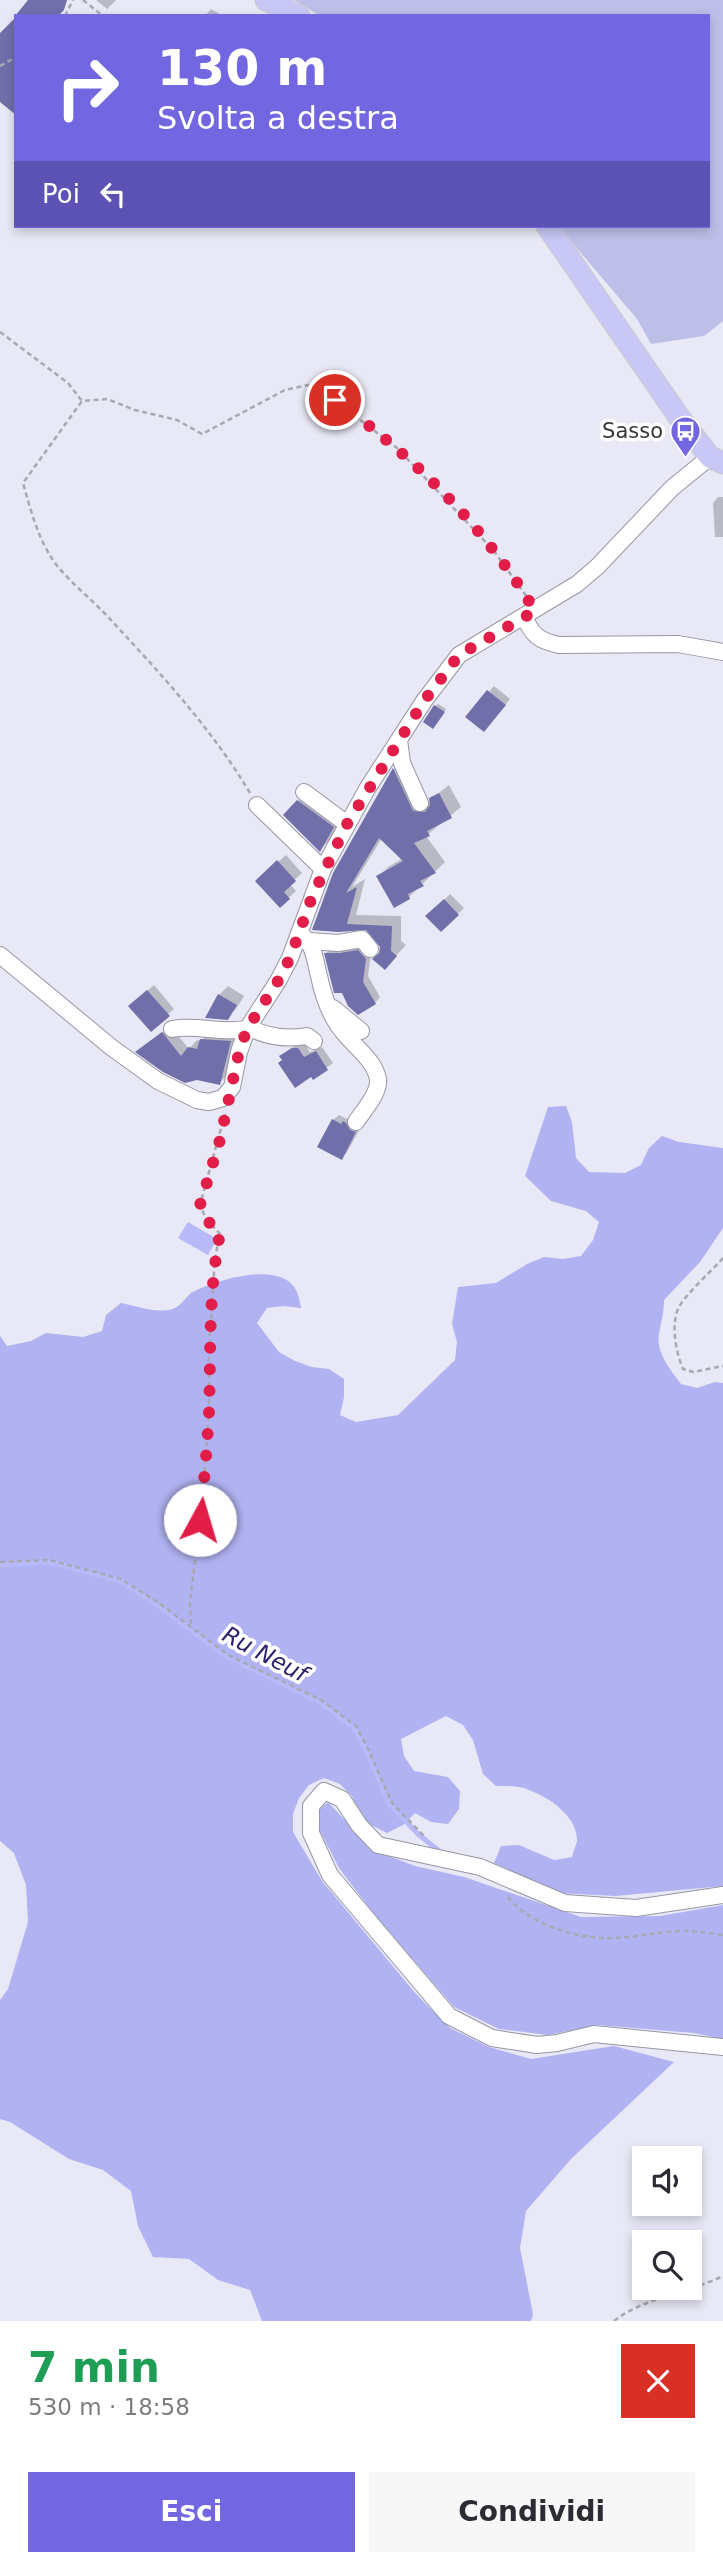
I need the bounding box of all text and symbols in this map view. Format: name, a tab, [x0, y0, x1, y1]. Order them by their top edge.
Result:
text: 130 m	[157, 40, 327, 97]
icon: right	[42, 42, 133, 133]
text: Svolta a destra	[157, 99, 399, 137]
icon: left	[94, 175, 132, 213]
text: Poi	[42, 179, 80, 209]
pin	[305, 370, 365, 430]
icon: arrive	[316, 381, 354, 419]
bus stop icon: Sasso	[669, 414, 703, 458]
place label: Sasso	[602, 419, 663, 443]
position arrow	[163, 1483, 237, 1557]
water label: Ru Neuf	[218, 1621, 314, 1688]
map controls	[632, 2146, 702, 2300]
button: sound	[632, 2146, 702, 2216]
button: search	[632, 2230, 702, 2300]
text: 7 min	[28, 2343, 160, 2392]
button: close	[621, 2344, 695, 2418]
text: 530 m · 18:58	[28, 2394, 190, 2420]
button: Esci	[28, 2472, 355, 2552]
button: Condividi	[369, 2472, 695, 2552]

